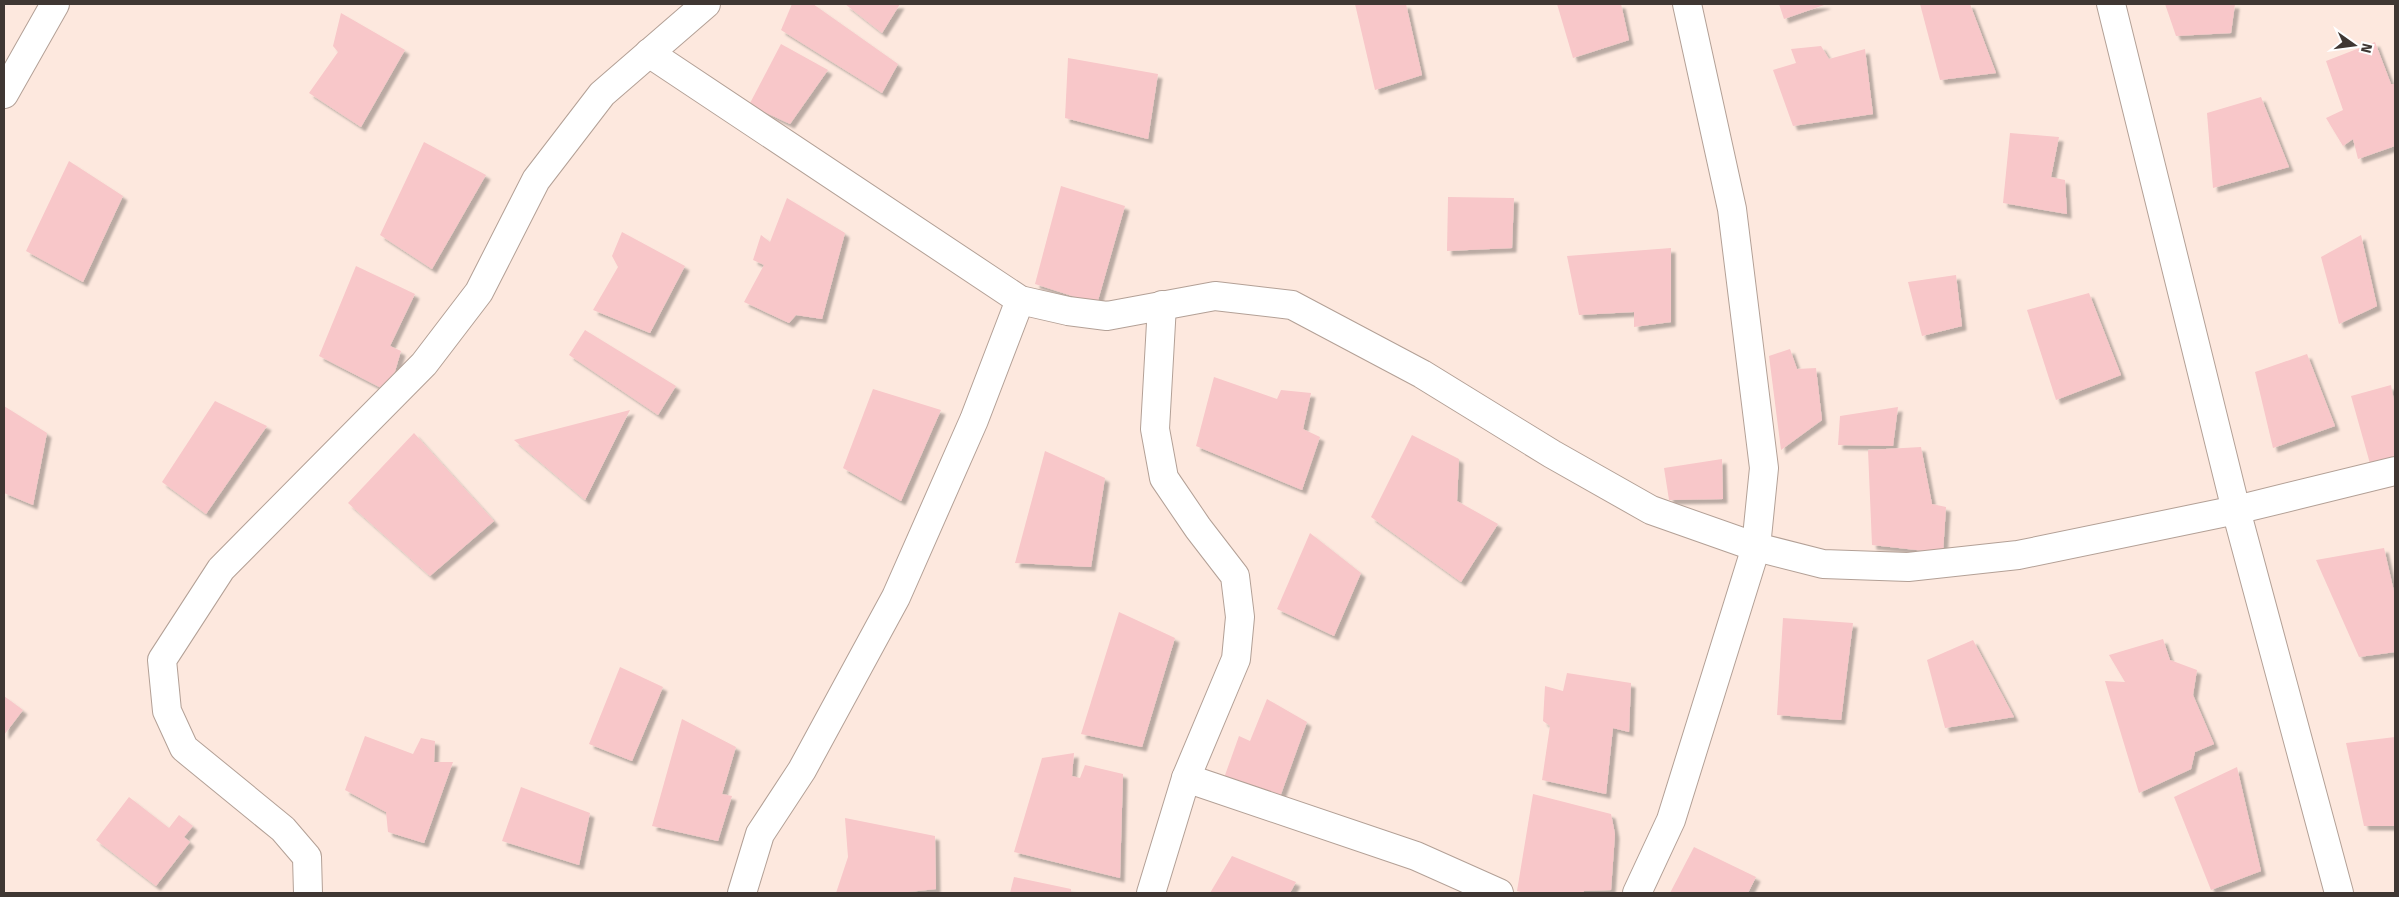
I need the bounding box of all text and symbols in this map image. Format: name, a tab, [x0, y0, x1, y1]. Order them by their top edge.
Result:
north arrow	[2329, 20, 2379, 70]
text: N	[2357, 41, 2376, 55]

